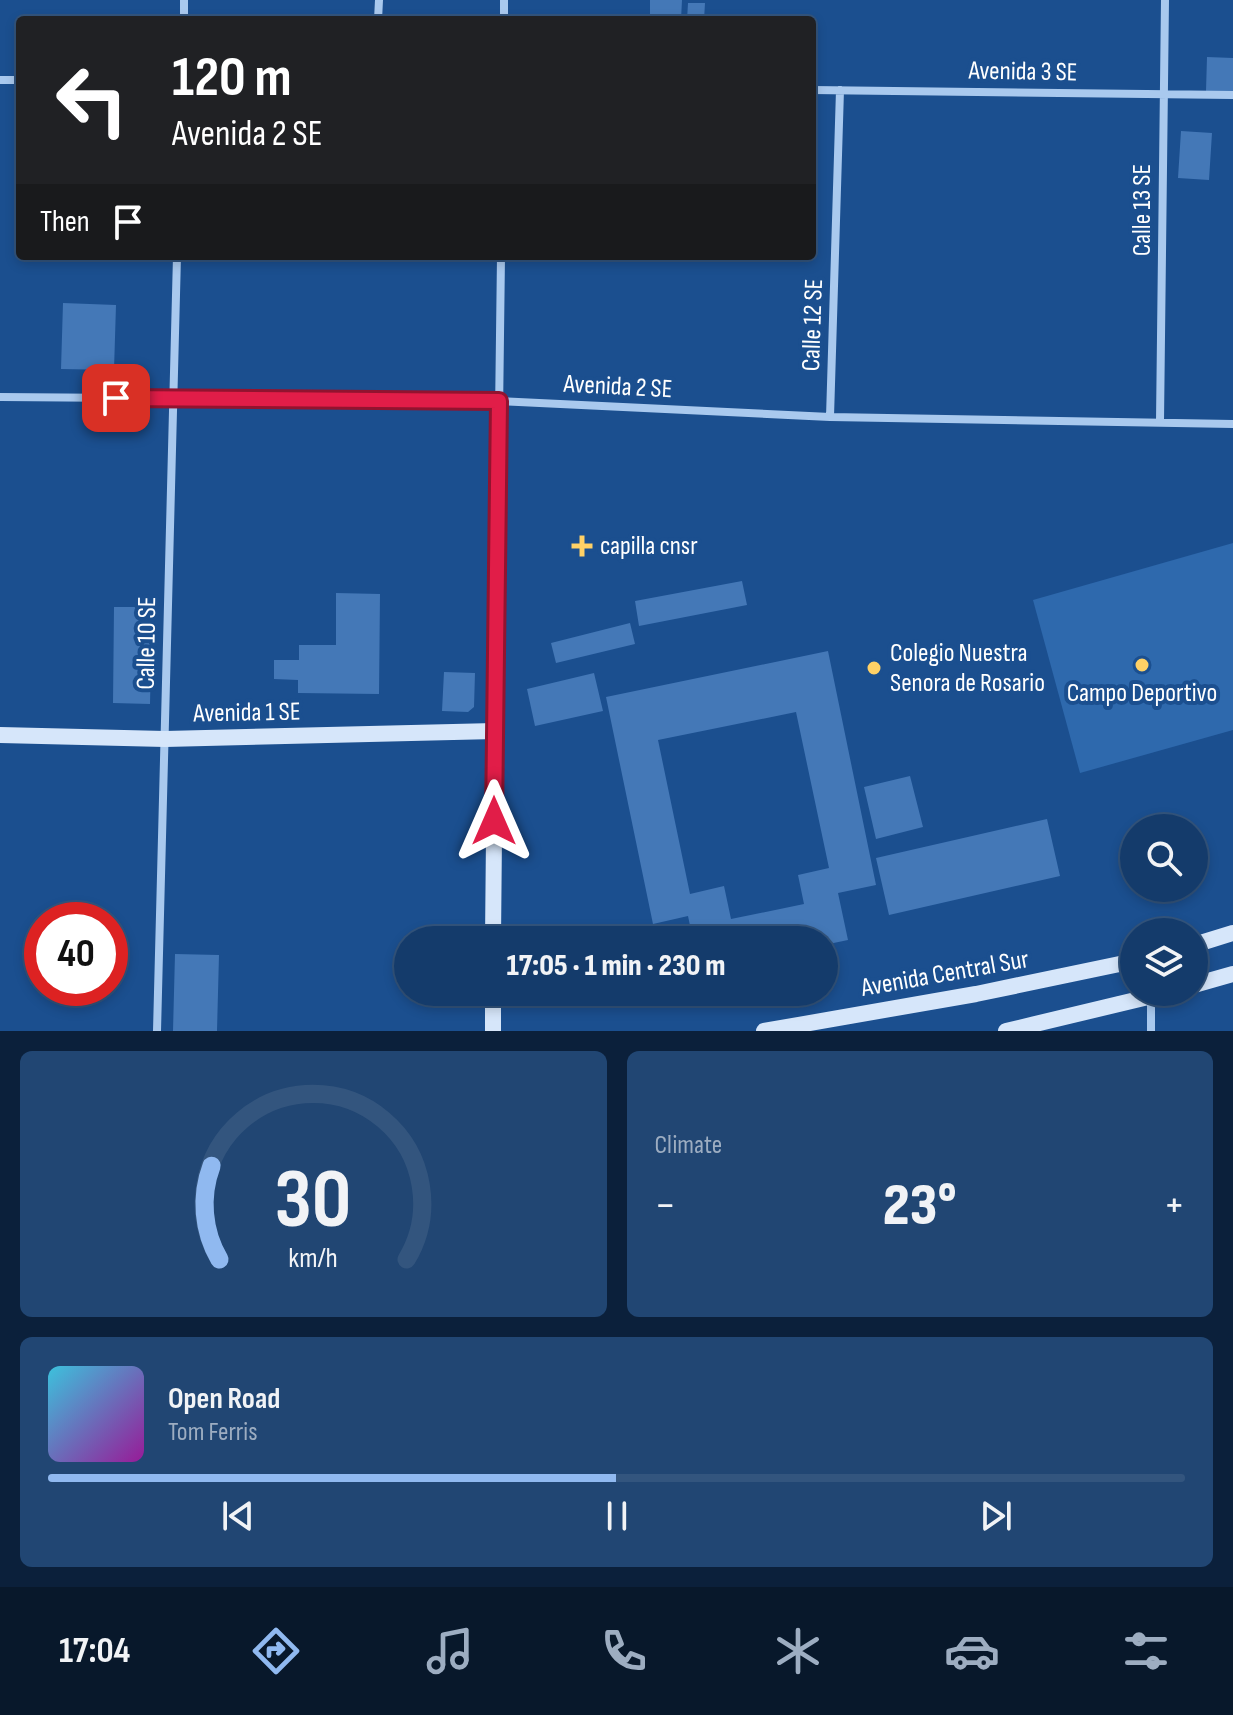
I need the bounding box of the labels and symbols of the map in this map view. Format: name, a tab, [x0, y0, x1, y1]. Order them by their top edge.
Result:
street label: Avenida 3 SE	[967, 56, 1078, 88]
street label: Calle 13 SE	[1127, 164, 1158, 256]
street label: Calle 12 SE	[796, 278, 830, 372]
pin	[82, 364, 150, 432]
street label: Avenida 2 SE	[562, 369, 673, 405]
place label: capilla cnsr	[600, 531, 698, 562]
marker: capilla cnsr	[571, 535, 593, 557]
street label: Calle 10 SE	[131, 596, 163, 690]
place label: Colegio Nuestra Senora de Rosario	[890, 638, 1045, 699]
marker: Campo Deportivo	[1133, 656, 1151, 674]
marker: Colegio Nuestra Senora de Rosario	[865, 659, 883, 677]
place label: Campo Deportivo	[1067, 678, 1217, 709]
street label: Avenida 1 SE	[192, 697, 301, 729]
position arrow	[452, 779, 536, 863]
speed limit sign: 40	[24, 902, 128, 1006]
street label: Avenida Central Sur	[858, 944, 1032, 1004]

